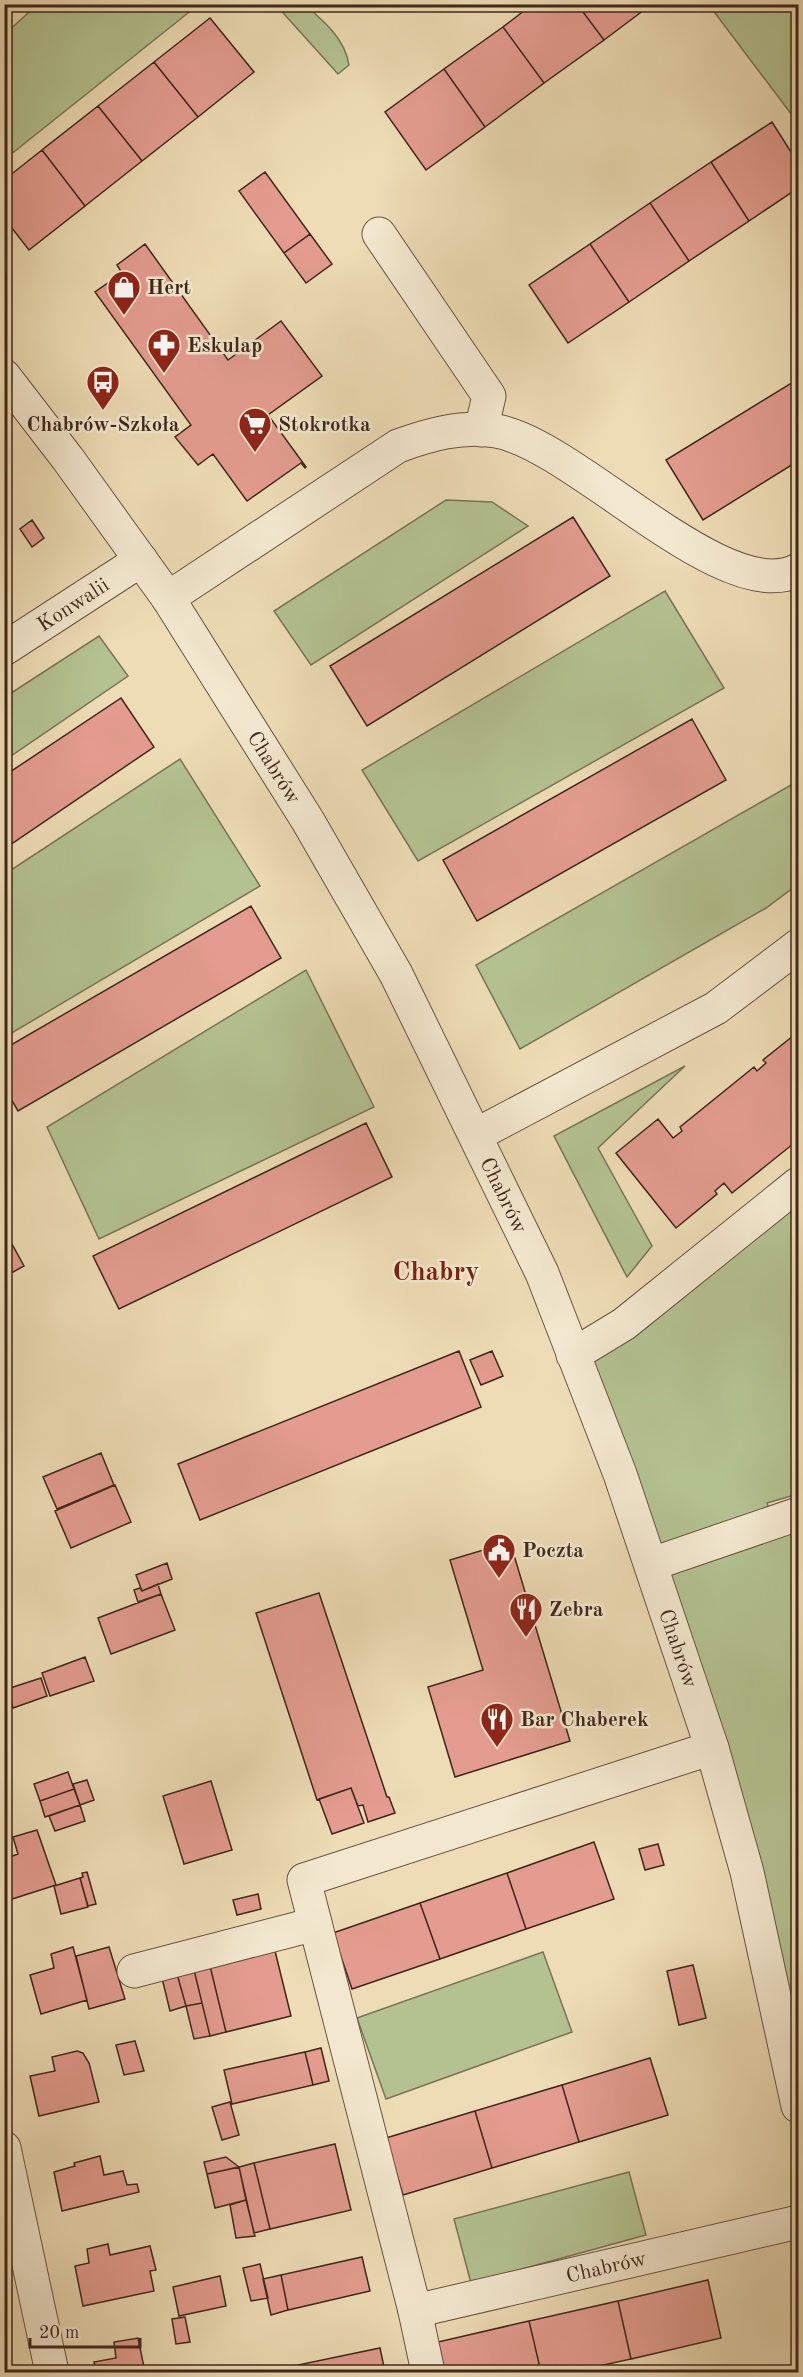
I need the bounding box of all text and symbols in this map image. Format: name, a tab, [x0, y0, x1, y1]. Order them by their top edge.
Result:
shop icon: Hert	[106, 269, 142, 316]
place label: Hert	[147, 278, 191, 299]
pharmacy icon: Eskulap	[146, 327, 182, 374]
place label: Eskulap	[187, 336, 262, 357]
bus stop icon: Chabrów-Szkoła	[85, 364, 121, 411]
supermarket icon: Stokrotka	[237, 406, 273, 453]
place label: Chabrów-Szkoła	[27, 415, 180, 436]
place label: Stokrotka	[278, 415, 371, 436]
street label: Konwalii	[34, 575, 113, 636]
street label: Chabrów	[242, 728, 304, 808]
street label: Chabrów	[475, 1155, 530, 1237]
district label: Chabry	[393, 1259, 479, 1286]
public building icon: Poczta	[481, 1532, 517, 1579]
place label: Poczta	[522, 1541, 584, 1562]
restaurant icon: Zebra	[508, 1591, 544, 1638]
place label: Zebra	[549, 1600, 604, 1621]
street label: Chabrów	[654, 1607, 700, 1691]
restaurant icon: Bar Chaberek	[479, 1701, 515, 1748]
place label: Bar Chaberek	[520, 1710, 649, 1731]
street label: Chabrów	[564, 2249, 648, 2288]
scale bar	[30, 2311, 140, 2349]
text: 20 m	[39, 2324, 79, 2342]

